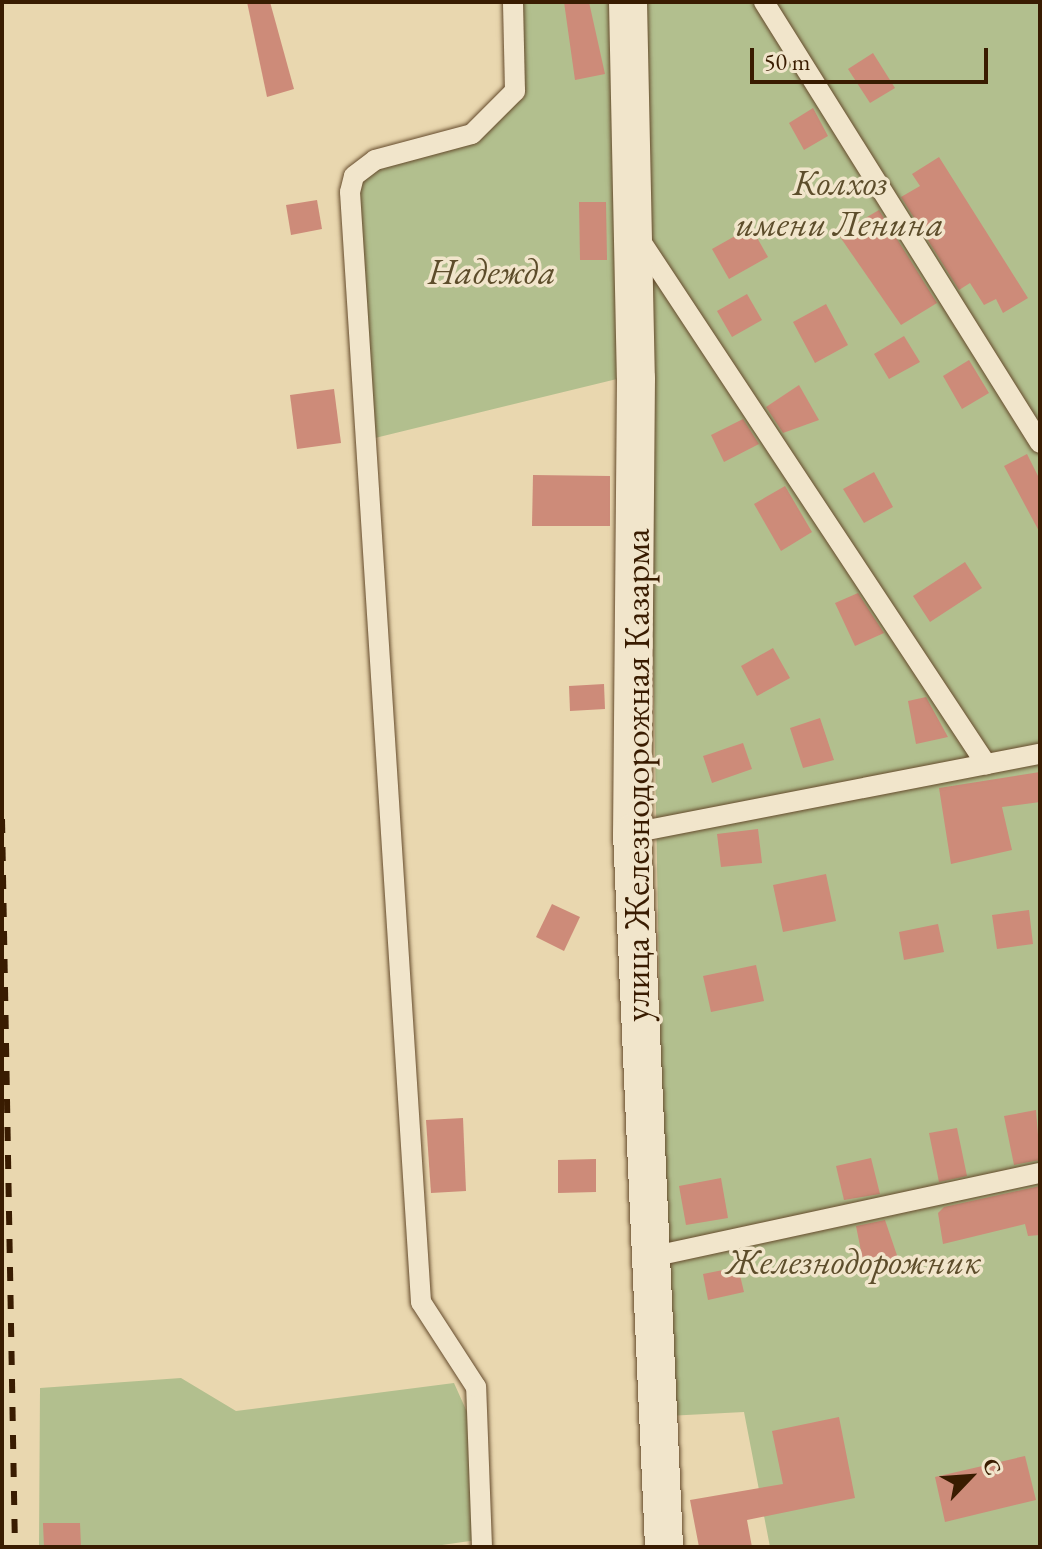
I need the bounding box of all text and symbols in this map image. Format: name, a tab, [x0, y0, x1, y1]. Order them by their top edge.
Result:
scale bar	[754, 32, 992, 82]
text: 50 m	[764, 46, 811, 77]
park label: Колхоз имени Ленина	[736, 160, 944, 245]
park label: Надежда	[428, 250, 556, 294]
street label: улица Железнодорожная Казарма	[615, 528, 659, 1022]
park label: Железнодорожник	[727, 1240, 981, 1284]
north arrow	[930, 1437, 1010, 1517]
text: С	[976, 1453, 1009, 1480]

